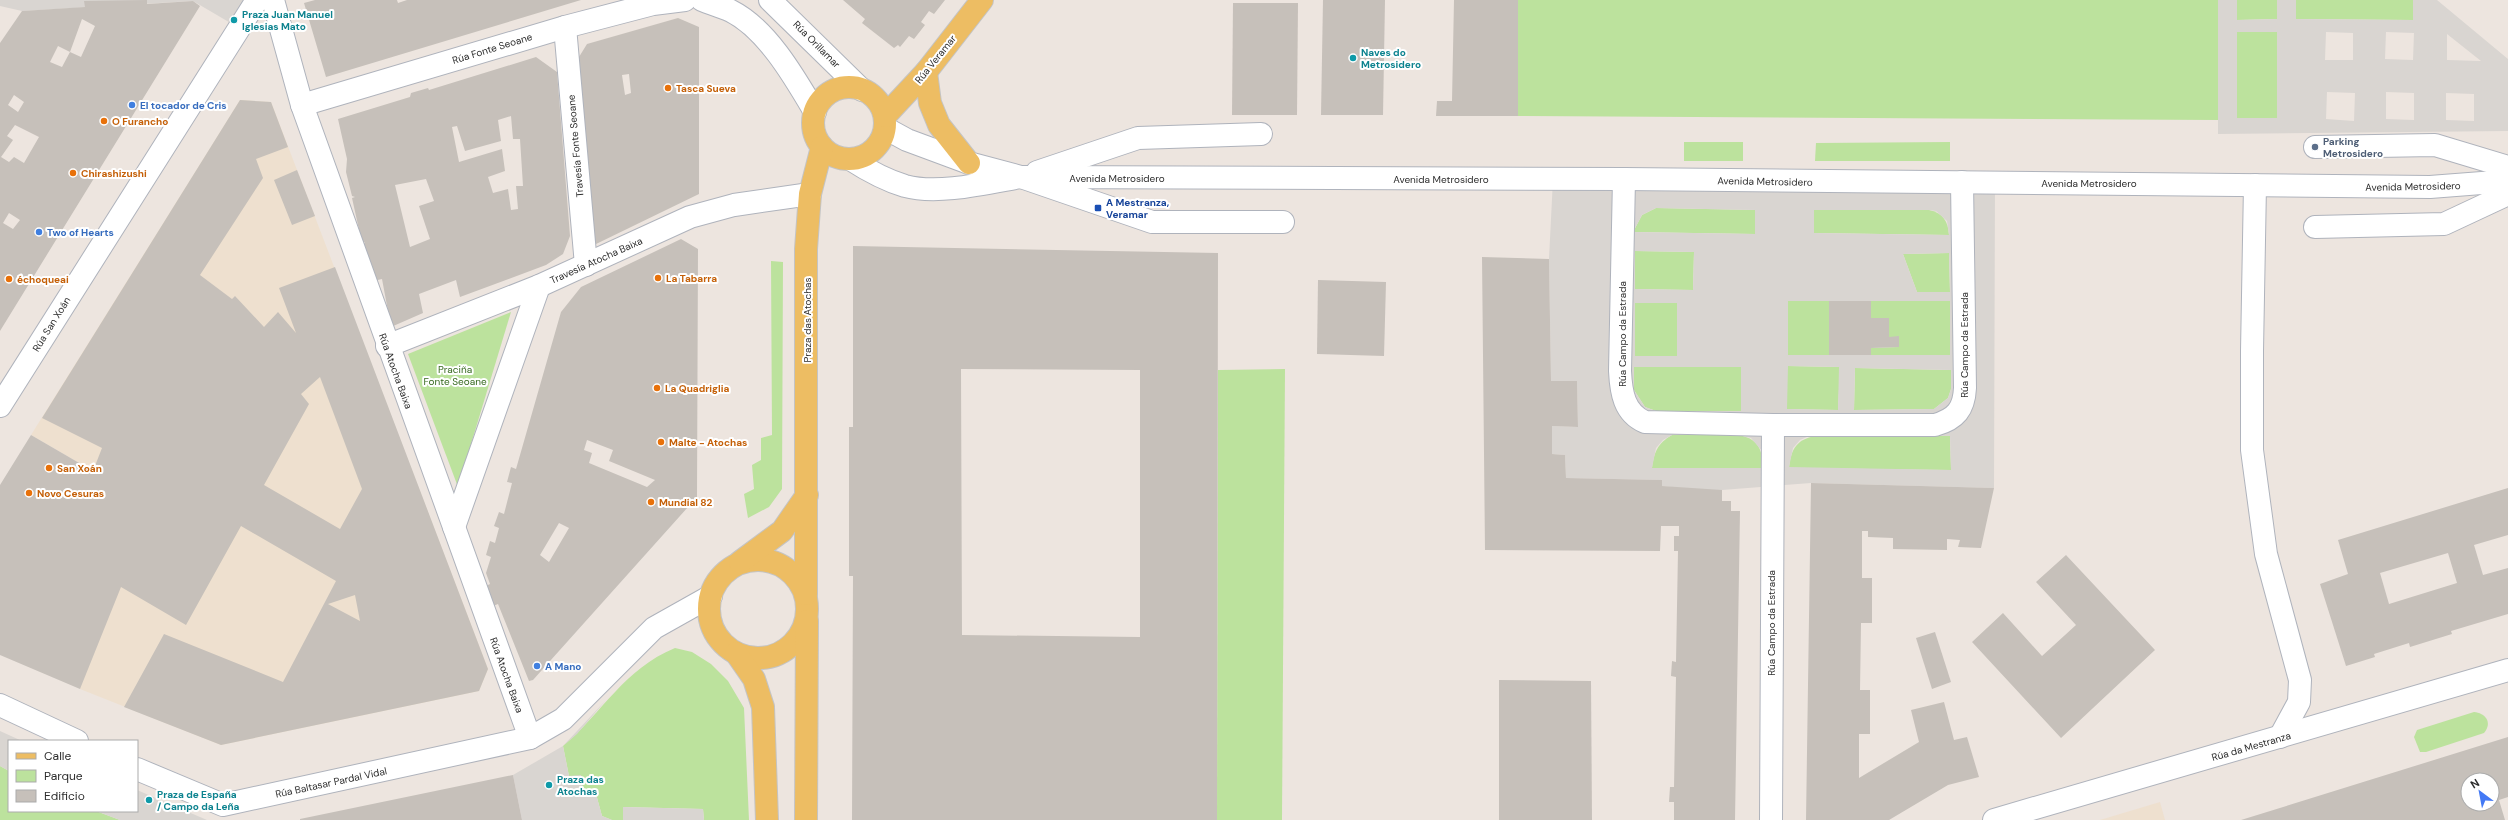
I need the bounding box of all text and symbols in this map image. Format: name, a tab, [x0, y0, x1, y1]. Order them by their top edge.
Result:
place label: Praza Juan Manuel Iglesias Mato	[242, 8, 333, 33]
marker: Praza Juan Manuel Iglesias Mato	[229, 15, 239, 25]
street label: Rúa Orillamar	[790, 18, 843, 71]
street label: Rúa Fonte Seoane	[451, 30, 534, 67]
street label: Rúa Veramar	[912, 32, 959, 86]
place label: Naves do Metrosidero	[1361, 46, 1421, 71]
marker: Naves do Metrosidero	[1348, 53, 1358, 63]
place label: Tasca Sueva	[676, 82, 736, 95]
marker: Tasca Sueva	[663, 83, 673, 93]
street label: Travesía Fonte Seoane	[564, 94, 586, 198]
place label: El tocador de Cris	[140, 99, 227, 112]
marker: El tocador de Cris	[127, 100, 137, 110]
place label: O Furancho	[112, 115, 168, 128]
marker: O Furancho	[99, 116, 109, 126]
place label: Parking Metrosidero	[2323, 135, 2383, 160]
marker: Parking Metrosidero	[2310, 142, 2320, 152]
place label: Chirashizushi	[81, 167, 147, 180]
marker: Chirashizushi	[68, 168, 78, 178]
street label: Avenida Metrosidero	[1069, 172, 1165, 185]
street label: Avenida Metrosidero	[1393, 173, 1489, 186]
street label: Avenida Metrosidero	[1717, 174, 1813, 189]
street label: Avenida Metrosidero	[2041, 177, 2137, 190]
street label: Avenida Metrosidero	[2365, 179, 2461, 194]
place label: A Mestranza, Veramar	[1106, 196, 1170, 221]
marker: A Mestranza, Veramar	[1093, 203, 1103, 213]
place label: Two of Hearts	[47, 226, 114, 239]
marker: Two of Hearts	[34, 227, 44, 237]
street label: Travesía Atocha Baixa	[548, 234, 644, 287]
place label: La Tabarra	[666, 272, 717, 285]
place label: échoqueai	[17, 273, 69, 286]
marker: La Tabarra	[653, 273, 663, 283]
marker: échoqueai	[4, 274, 14, 284]
street label: Praza das Atochas	[801, 278, 814, 362]
street label: Rúa Campo da Estrada	[1616, 281, 1629, 387]
street label: Rúa Campo da Estrada	[1958, 292, 1971, 398]
street label: Rúa San Xoán	[29, 294, 74, 354]
street label: Rúa Atocha Baixa	[376, 332, 415, 411]
park label: Praciña Fonte Seoane	[423, 363, 487, 388]
place label: La Quadriglia	[665, 382, 729, 395]
marker: La Quadriglia	[652, 383, 662, 393]
place label: Malte - Atochas	[669, 436, 747, 449]
marker: Malte - Atochas	[656, 437, 666, 447]
place label: San Xoán	[57, 462, 102, 475]
marker: San Xoán	[44, 463, 54, 473]
place label: Novo Cesuras	[37, 487, 104, 500]
marker: Novo Cesuras	[24, 488, 34, 498]
place label: Mundial 82	[659, 496, 713, 509]
marker: Mundial 82	[646, 497, 656, 507]
street label: Rúa Campo da Estrada	[1765, 570, 1778, 676]
street label: Rúa Atocha Baixa	[487, 636, 526, 715]
place label: A Mano	[545, 660, 581, 673]
marker: A Mano	[532, 661, 542, 671]
street label: Rúa da Mestranza	[2210, 729, 2292, 764]
legend	[8, 740, 138, 812]
text: Calle	[44, 748, 71, 764]
street label: Rúa Baltasar Pardal Vidal	[274, 764, 388, 801]
text: Parque	[44, 768, 83, 784]
north arrow	[2460, 772, 2500, 812]
place label: Praza das Atochas	[557, 773, 604, 798]
text: N	[2468, 775, 2482, 792]
marker: Praza das Atochas	[544, 780, 554, 790]
text: Edificio	[44, 788, 85, 804]
place label: Praza de España / Campo da Leña	[157, 788, 240, 813]
marker: Praza de España / Campo da Leña	[144, 795, 154, 805]

